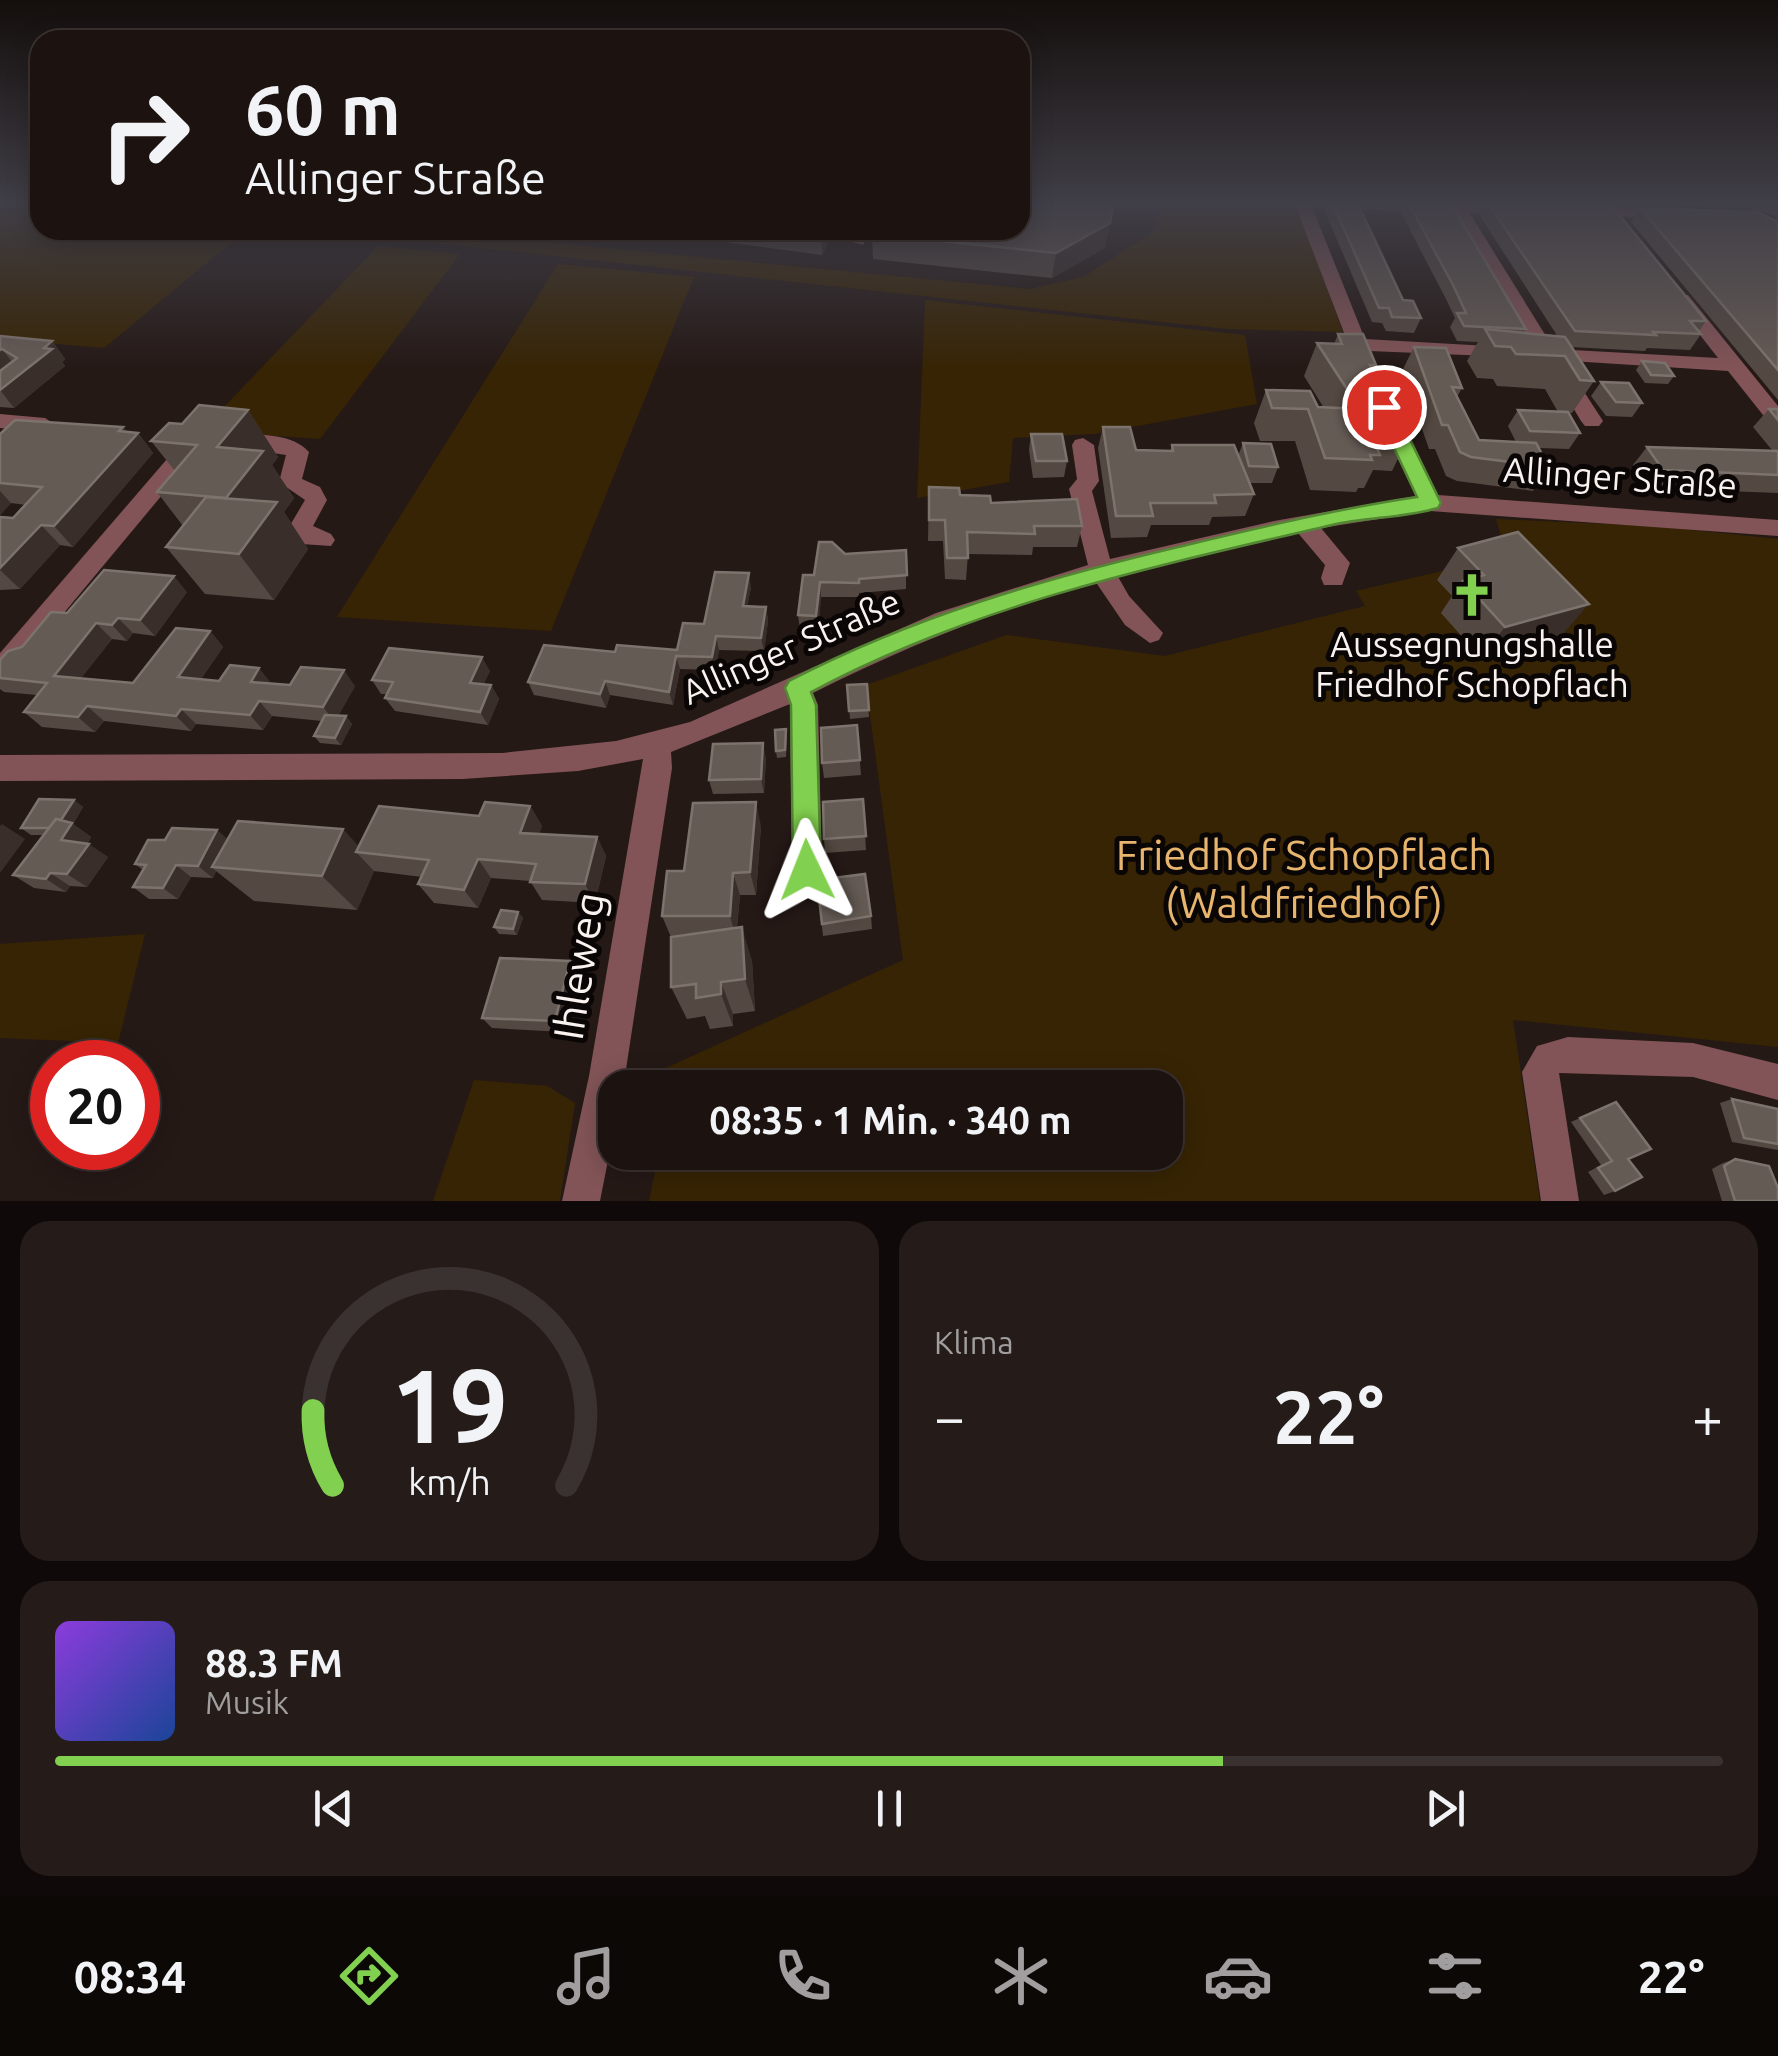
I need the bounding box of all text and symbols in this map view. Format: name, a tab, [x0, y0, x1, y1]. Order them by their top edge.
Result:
icon: right	[80, 70, 210, 200]
text: 60 m	[245, 70, 401, 148]
text: Allinger Straße	[245, 152, 546, 203]
pin	[1342, 365, 1427, 450]
icon: arrive	[1357, 380, 1412, 435]
street label: Allinger Straße	[1502, 449, 1738, 505]
church icon: Aussegnungshalle Friedhof Schopflach	[1448, 571, 1496, 619]
street label: Allinger Straße	[676, 580, 906, 712]
place label: Aussegnungshalle Friedhof Schopflach	[1315, 624, 1629, 704]
position arrow	[755, 818, 859, 922]
park label: Friedhof Schopflach (Waldfriedhof)	[1116, 831, 1492, 926]
street label: Ihleweg	[544, 889, 613, 1043]
speed limit sign: 20	[30, 1040, 160, 1170]
text: 08:35 · 1 Min. · 340 m	[709, 1099, 1072, 1141]
text: Klima	[934, 1324, 1014, 1360]
text: 19	[391, 1346, 508, 1463]
text: 22°	[1273, 1374, 1384, 1458]
text: −	[934, 1386, 965, 1447]
text: +	[1692, 1386, 1723, 1447]
text: km/h	[408, 1462, 491, 1502]
text: 88.3 FM	[205, 1642, 343, 1684]
text: Musik	[205, 1684, 289, 1720]
icon: previous	[306, 1781, 361, 1836]
icon: pause	[862, 1781, 917, 1836]
icon: next	[1418, 1781, 1473, 1836]
icon: directions	[334, 1941, 404, 2011]
icon: music	[551, 1941, 621, 2011]
icon: phone	[768, 1941, 838, 2011]
icon: climate	[986, 1941, 1056, 2011]
icon: car	[1203, 1941, 1273, 2011]
icon: filters	[1420, 1941, 1490, 2011]
text: 08:34	[74, 1951, 186, 2002]
text: 22°	[1638, 1951, 1704, 2002]

